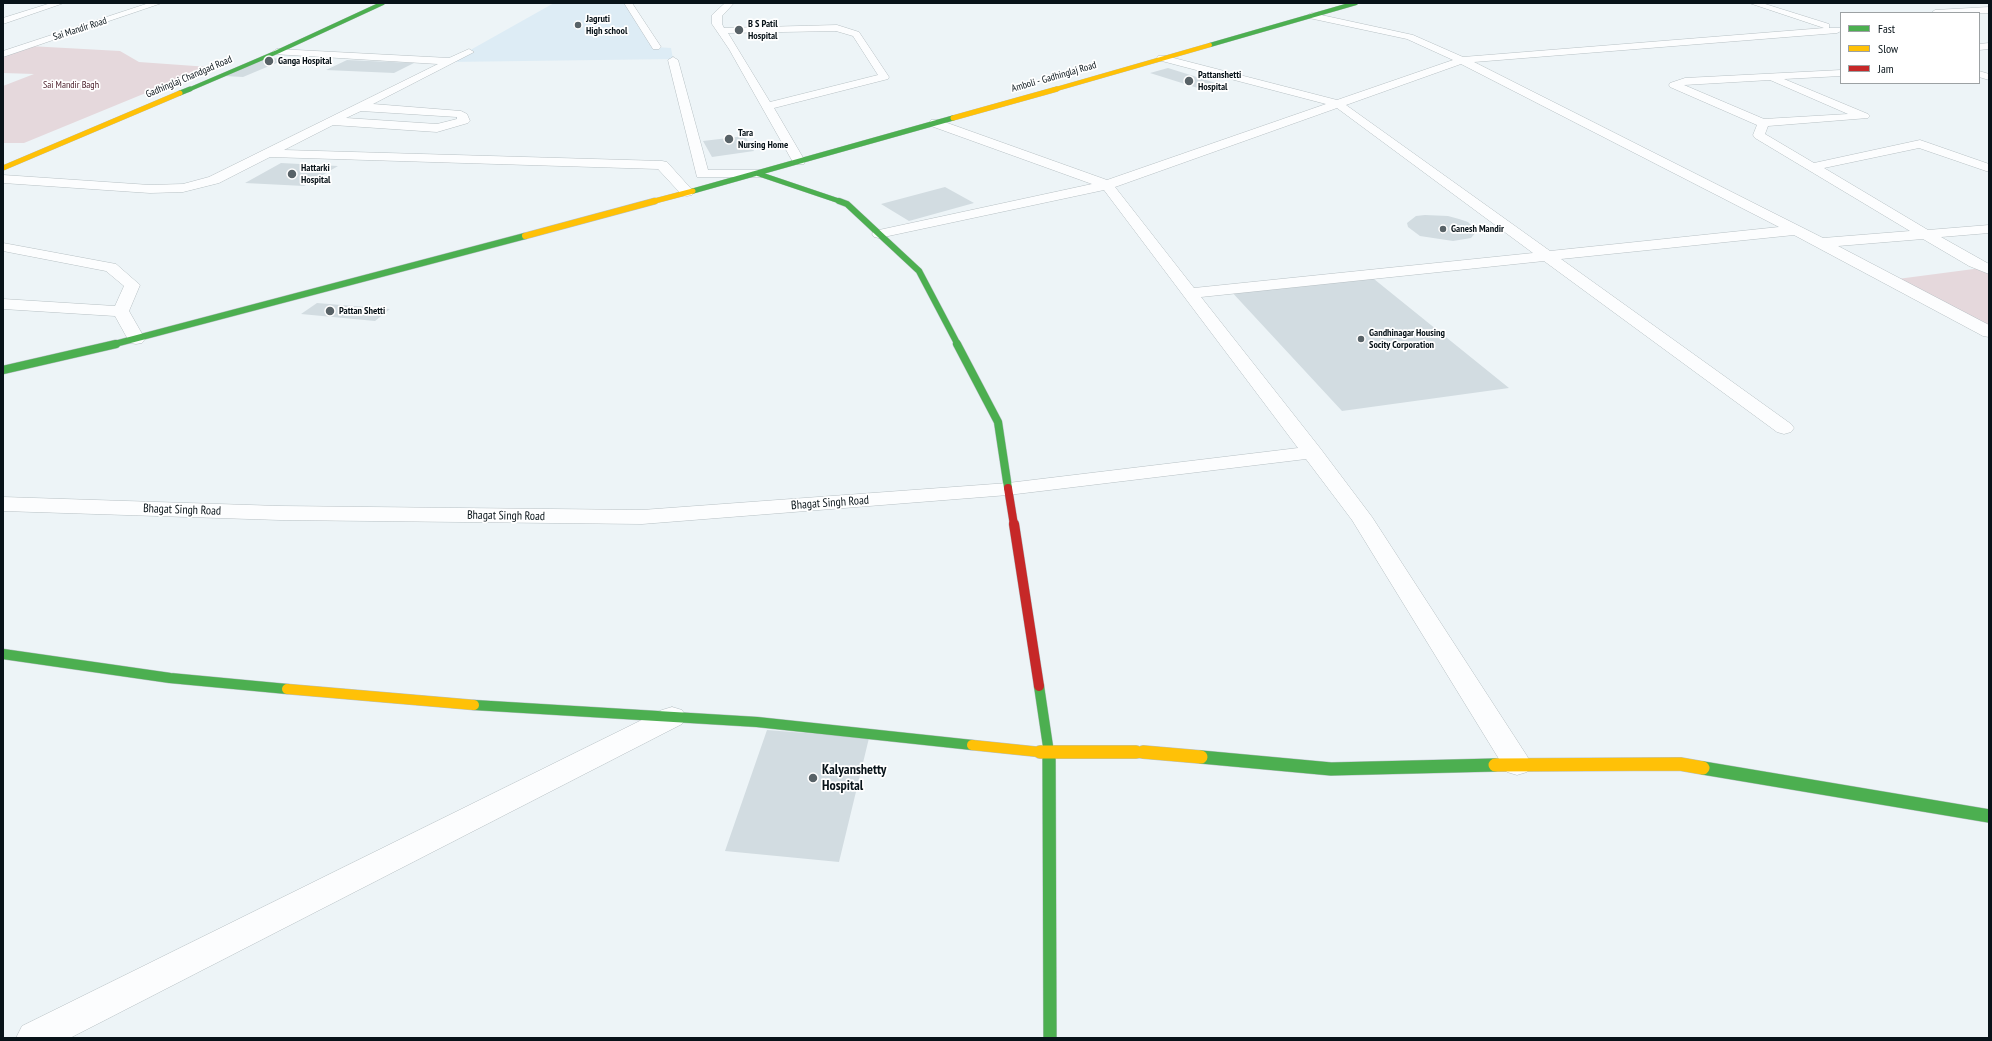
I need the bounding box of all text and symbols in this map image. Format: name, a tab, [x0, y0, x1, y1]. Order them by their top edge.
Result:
legend	[1840, 12, 1980, 84]
place label: Jagruti High school	[586, 13, 627, 36]
street label: Sai Mandir Road	[52, 15, 108, 43]
place label: B S Patil Hospital	[748, 18, 778, 42]
marker: Jagruti High school	[573, 20, 583, 30]
text: Fast	[1878, 21, 1895, 36]
marker: B S Patil Hospital	[733, 24, 745, 36]
text: Slow	[1878, 41, 1898, 56]
street label: Gadhinglaj Chandgad Road	[144, 53, 234, 101]
marker: Ganga Hospital	[263, 55, 275, 67]
place label: Ganga Hospital	[278, 55, 332, 67]
street label: Amboli - Gadhinglaj Road	[1010, 59, 1098, 95]
text: Jam	[1878, 61, 1894, 76]
place label: Pattanshetti Hospital	[1198, 69, 1241, 92]
marker: Pattanshetti Hospital	[1183, 75, 1195, 87]
park label: Sai Mandir Bagh	[43, 79, 99, 91]
place label: Tara Nursing Home	[738, 127, 788, 150]
marker: Tara Nursing Home	[723, 133, 735, 145]
place label: Hattarki Hospital	[301, 162, 330, 186]
marker: Hattarki Hospital	[286, 168, 298, 180]
place label: Ganesh Mandir	[1451, 223, 1504, 235]
marker: Ganesh Mandir	[1438, 224, 1448, 234]
marker: Pattan Shetti	[324, 305, 336, 317]
place label: Pattan Shetti	[339, 305, 385, 317]
place label: Gandhinagar Housing Socity Corporation	[1369, 327, 1445, 350]
marker: Gandhinagar Housing Socity Corporation	[1356, 334, 1366, 344]
street label: Bhagat Singh Road	[791, 493, 869, 513]
street label: Bhagat Singh Road	[143, 501, 221, 519]
street label: Bhagat Singh Road	[467, 508, 545, 524]
place label: Kalyanshetty Hospital	[822, 762, 886, 794]
marker: Kalyanshetty Hospital	[807, 772, 819, 784]

